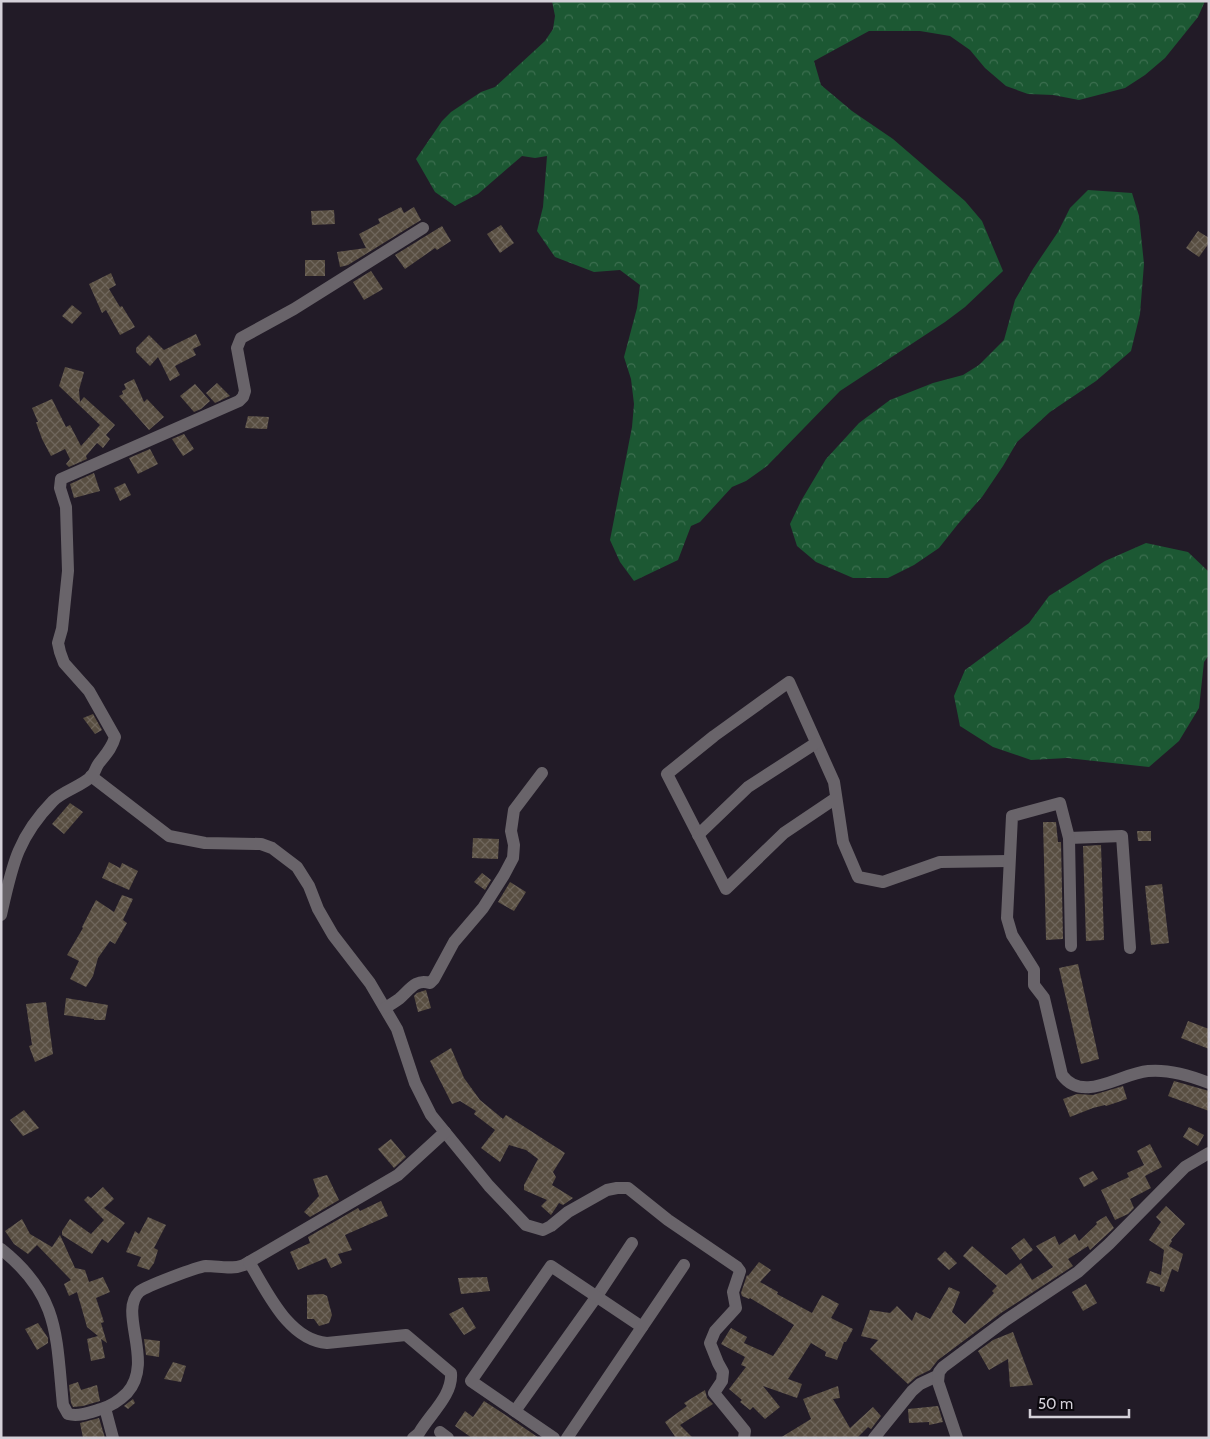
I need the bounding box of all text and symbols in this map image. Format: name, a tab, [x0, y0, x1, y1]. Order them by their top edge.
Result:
scale bar	[1030, 1386, 1129, 1418]
text: 50 m	[1038, 1395, 1073, 1413]

